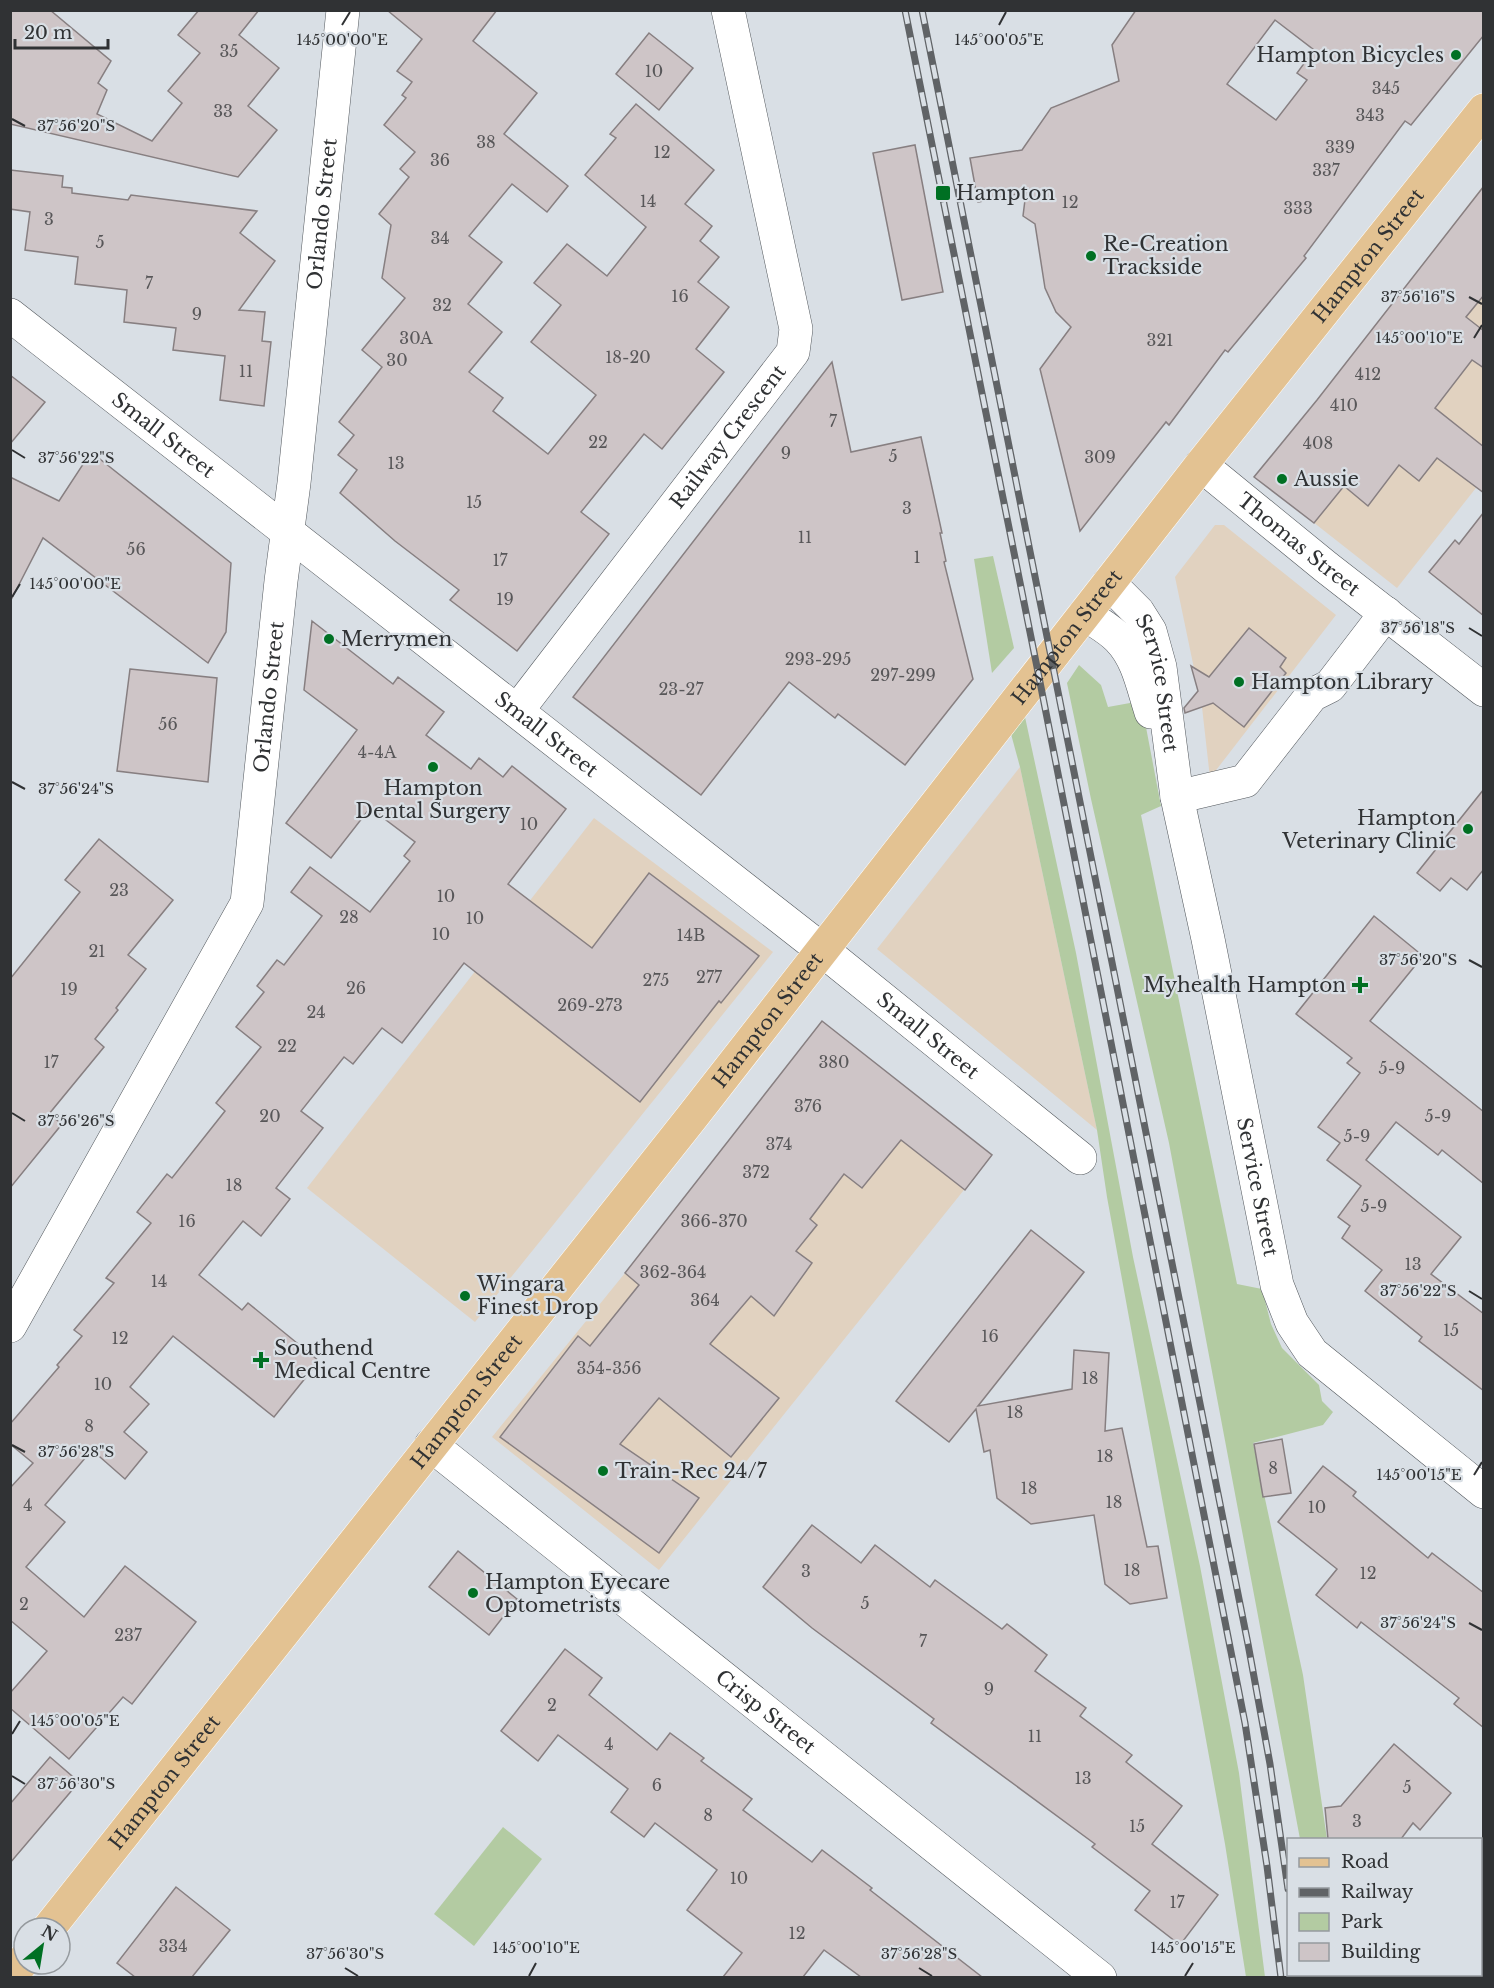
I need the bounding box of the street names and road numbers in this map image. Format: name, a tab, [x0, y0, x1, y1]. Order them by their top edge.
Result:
street label: Orlando Street	[302, 136, 342, 291]
street label: Hampton Street	[1307, 183, 1429, 328]
street label: Railway Crescent	[665, 360, 791, 513]
street label: Small Street	[107, 387, 220, 483]
street label: Thomas Street	[1233, 488, 1365, 601]
street label: Hampton Street	[1007, 564, 1127, 709]
street label: Service Street	[1130, 609, 1183, 754]
street label: Orlando Street	[249, 620, 289, 774]
street label: Small Street	[490, 687, 603, 782]
street label: Hampton Street	[707, 947, 828, 1092]
street label: Small Street	[872, 987, 984, 1084]
street label: Service Street	[1232, 1115, 1283, 1259]
street label: Hampton Street	[406, 1329, 527, 1474]
street label: Crisp Street	[711, 1665, 821, 1759]
street label: Hampton Street	[104, 1710, 226, 1854]

